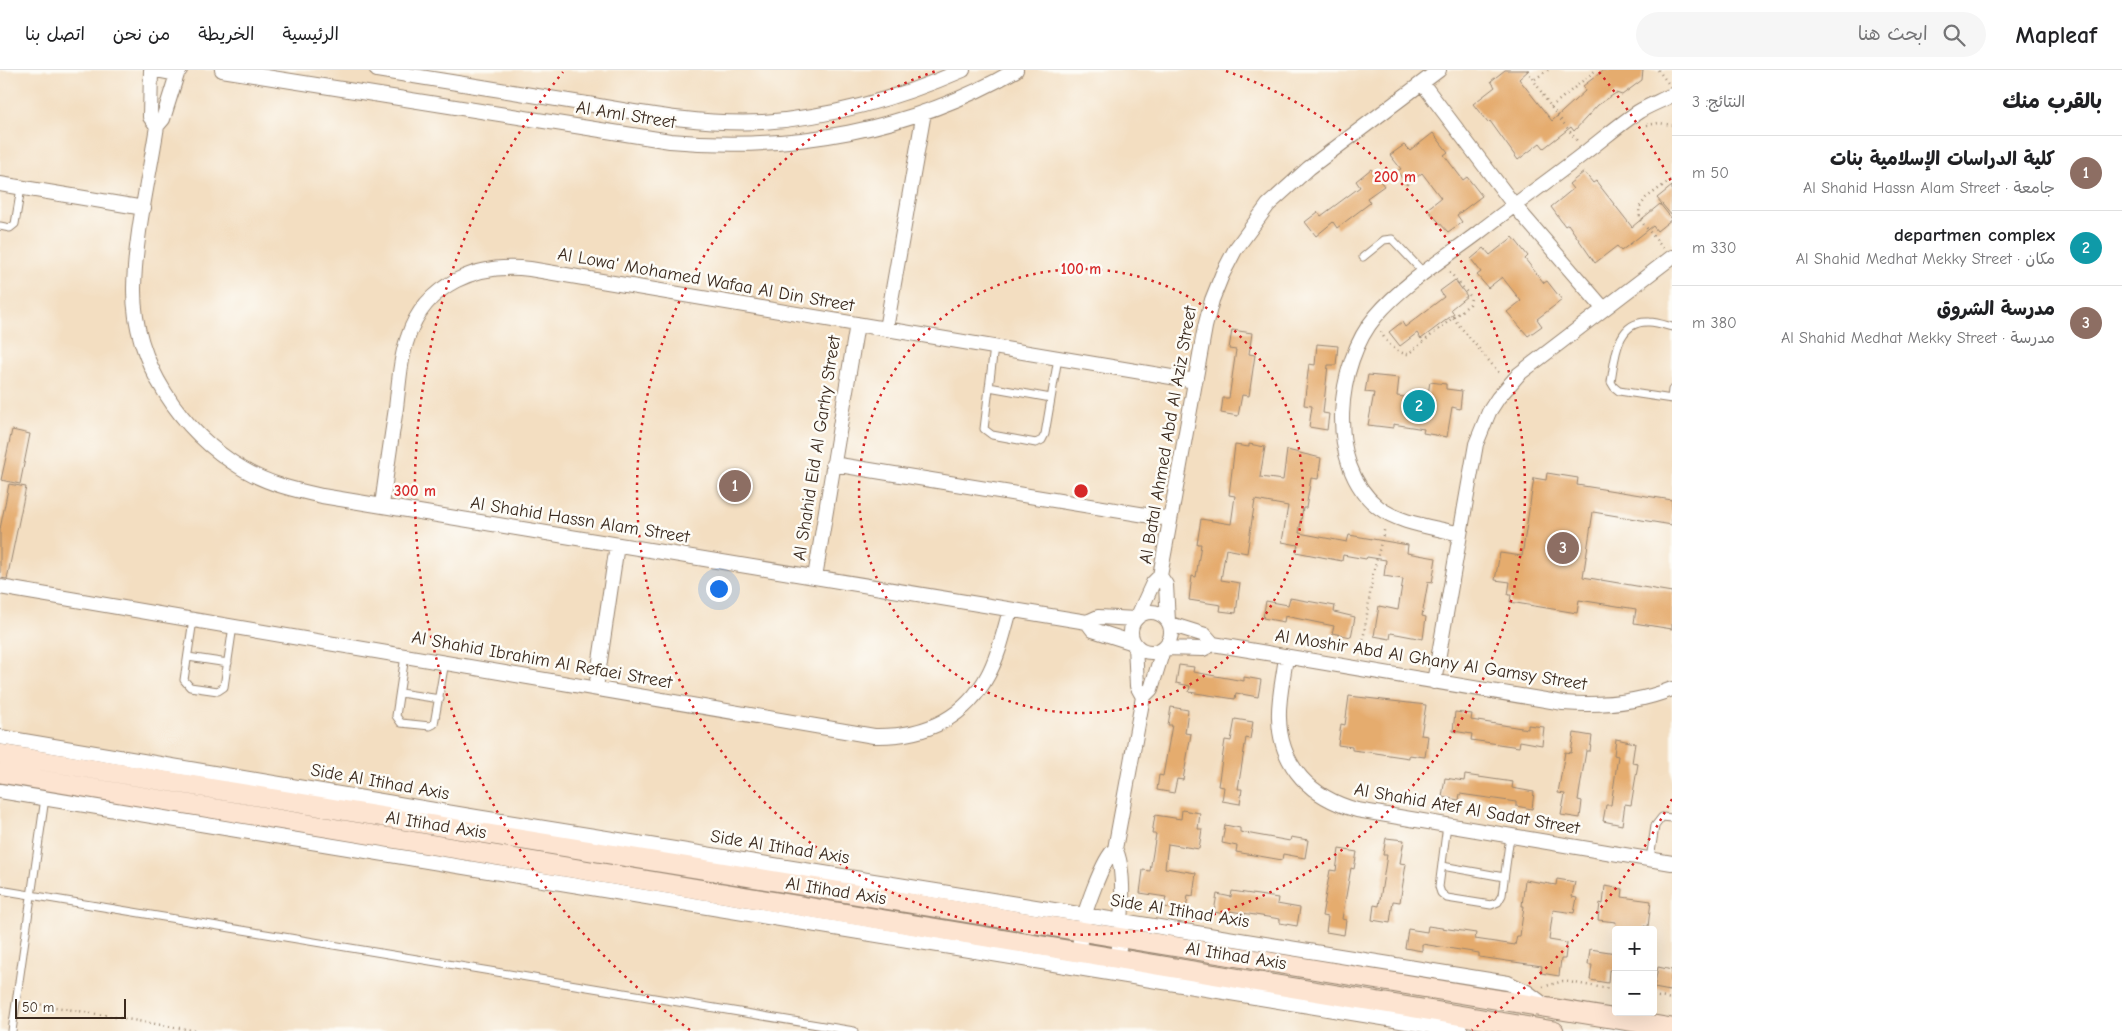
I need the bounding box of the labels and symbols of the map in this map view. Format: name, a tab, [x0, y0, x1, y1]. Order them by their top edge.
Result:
street label: Al Aml Street	[575, 97, 678, 133]
text: 200 m	[1374, 168, 1416, 186]
street label: Al Lowa' Mohamed Wafaa Al Din Street	[556, 244, 857, 317]
text: 100 m	[1061, 260, 1101, 278]
street label: Al Batal Ahmed Abd Al Aziz Street	[1135, 304, 1201, 566]
street label: Al Shahid Eid Al Garhy Street	[789, 333, 845, 562]
pin: 2	[1403, 387, 1435, 425]
pin: 1	[719, 467, 751, 505]
text: 300 m	[394, 482, 436, 500]
centre of rings	[1072, 482, 1090, 500]
street label: Al Shahid Hassn Alam Street	[469, 492, 692, 548]
pin: 3	[1547, 529, 1579, 567]
your location	[706, 576, 732, 602]
street label: Al Moshir Abd Al Ghany Al Gamsy Street	[1274, 625, 1589, 695]
street label: Al Shahid Ibrahim Al Refaei Street	[410, 627, 675, 693]
street label: Side Al Itihad Axis	[309, 759, 451, 805]
street label: Al Shahid Atef Al Sadat Street	[1353, 779, 1582, 839]
street label: Al Itihad Axis	[384, 807, 488, 843]
street label: Side Al Itihad Axis	[709, 826, 851, 868]
street label: Al Itihad Axis	[784, 873, 888, 909]
street label: Side Al Itihad Axis	[1109, 890, 1251, 932]
street label: Al Itihad Axis	[1184, 938, 1288, 974]
scale bar	[15, 996, 126, 1019]

